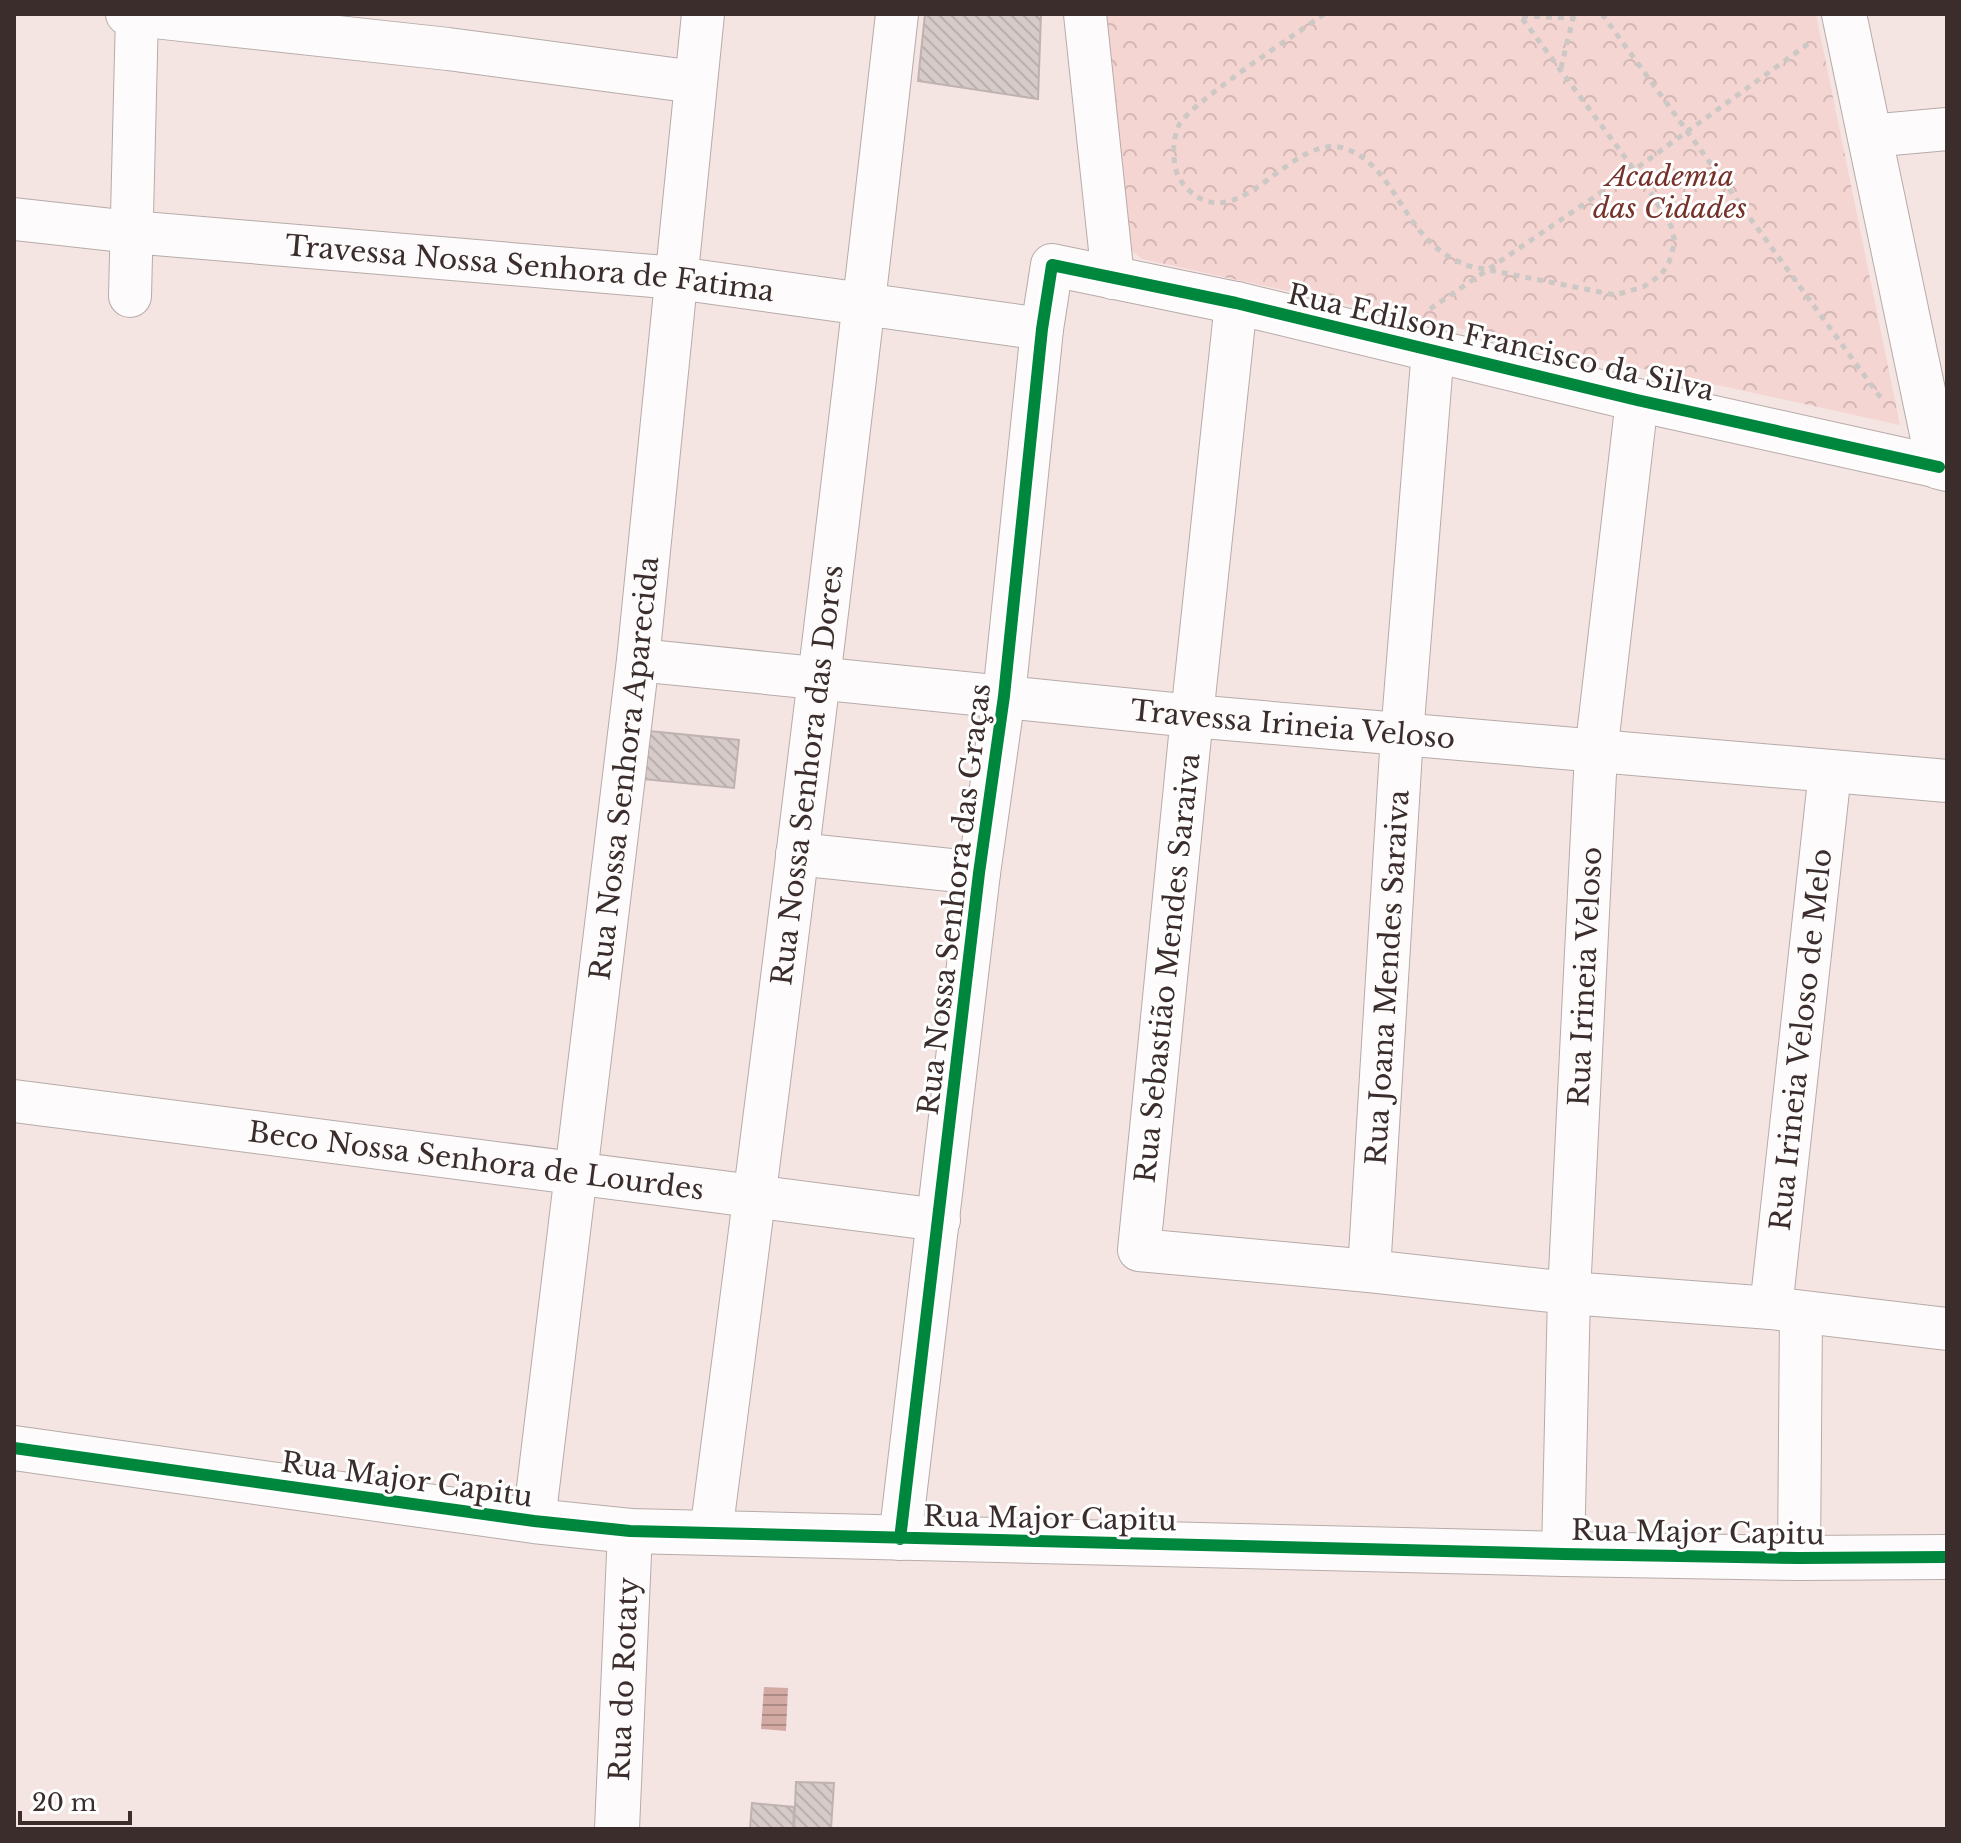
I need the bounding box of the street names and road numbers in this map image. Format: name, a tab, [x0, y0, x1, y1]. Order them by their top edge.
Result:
street label: Travessa Nossa Senhora de Fatima	[284, 228, 777, 309]
street label: Rua Edilson Francisco da Silva	[1284, 276, 1718, 409]
street label: Rua Nossa Senhora Aparecida	[582, 554, 666, 982]
street label: Rua Nossa Senhora das Dores	[764, 563, 851, 987]
street label: Rua Nossa Senhora das Graças	[911, 681, 998, 1117]
street label: Travessa Irineia Veloso	[1129, 693, 1456, 757]
street label: Rua Sebastião Mendes Saraiva	[1128, 751, 1208, 1185]
street label: Rua Joana Mendes Saraiva	[1359, 788, 1417, 1166]
street label: Rua Irineia Veloso	[1561, 846, 1609, 1107]
street label: Rua Irineia Veloso de Melo	[1763, 847, 1839, 1232]
street label: Beco Nossa Senhora de Lourdes	[246, 1114, 706, 1208]
street label: Rua Major Capitu	[279, 1445, 535, 1514]
street label: Rua Major Capitu	[923, 1499, 1177, 1538]
street label: Rua Major Capitu	[1571, 1513, 1825, 1552]
street label: Rua do Rotaty	[602, 1576, 646, 1782]

